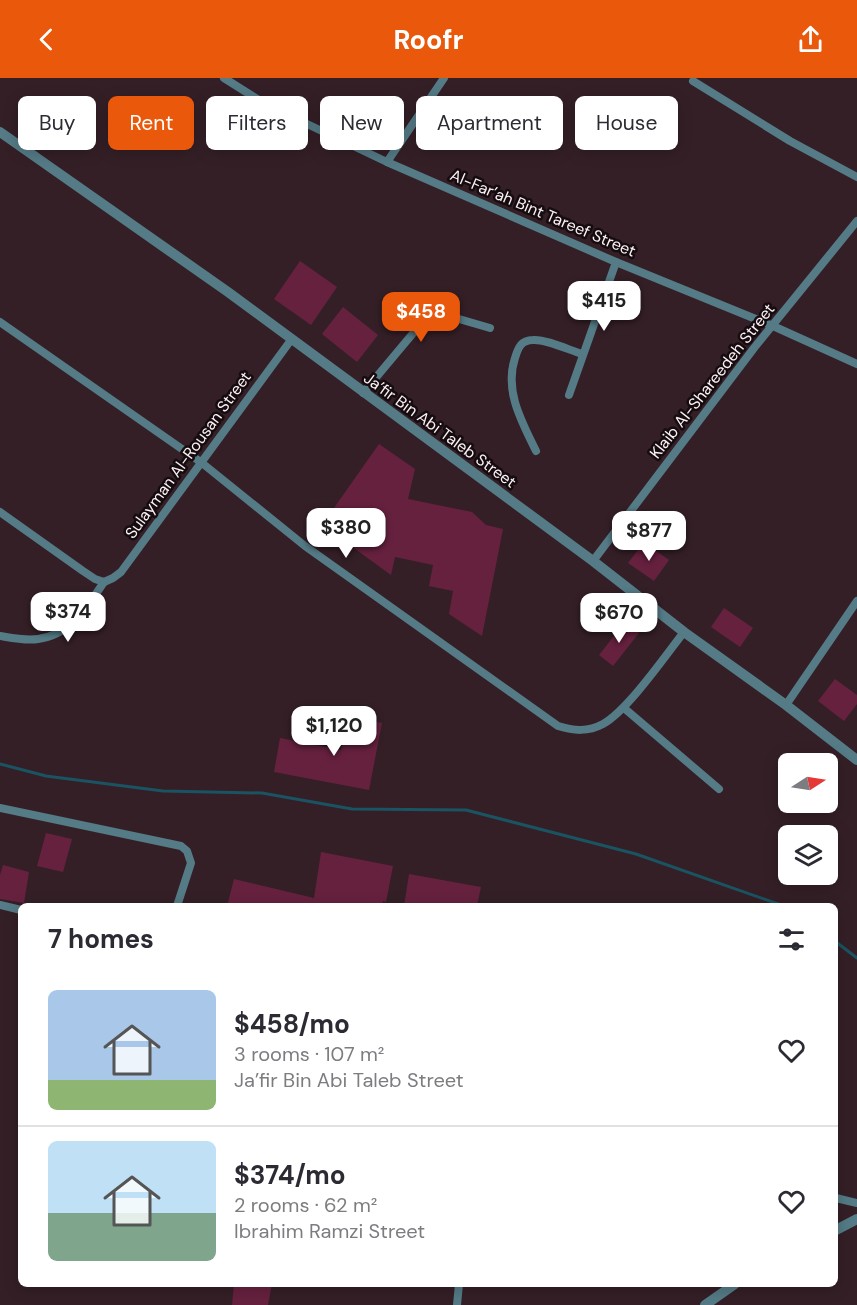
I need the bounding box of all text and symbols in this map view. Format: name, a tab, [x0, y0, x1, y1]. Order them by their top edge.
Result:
text: Roofr	[393, 22, 464, 57]
icon: back	[30, 23, 63, 56]
icon: share	[794, 23, 827, 56]
chip: Buy	[18, 96, 96, 150]
chip: Rent	[108, 96, 194, 150]
chip: Filters	[206, 96, 308, 150]
chip: New	[320, 96, 404, 150]
chip: Apartment	[416, 96, 563, 150]
chip: House	[575, 96, 678, 150]
street label: Al-Far’ah Bint Tareef Street	[447, 164, 639, 262]
pin: $415	[568, 281, 640, 332]
text: $415	[582, 287, 626, 313]
pin: $458	[385, 292, 457, 343]
text: $458	[396, 298, 446, 324]
street label: Klaib Al-Shareedeh Street	[645, 299, 779, 463]
street label: Sulayman Al-Rousan Street	[120, 367, 256, 543]
street label: Ja’fir Bin Abi Taleb Street	[360, 368, 520, 492]
pin: $380	[310, 508, 382, 559]
pin: $877	[613, 511, 685, 562]
text: $380	[321, 514, 371, 540]
text: $877	[626, 517, 672, 543]
pin: $374	[32, 592, 104, 643]
pin: $670	[583, 593, 655, 644]
text: $374	[45, 598, 91, 624]
text: $670	[594, 599, 644, 625]
pin: $1,120	[285, 706, 383, 757]
text: $1,120	[305, 712, 363, 738]
north arrow	[778, 753, 838, 813]
map controls	[778, 753, 838, 885]
button: layers	[778, 825, 838, 885]
text: 7 homes	[48, 922, 154, 956]
icon: filters	[775, 923, 808, 956]
text: $458/mo	[234, 1007, 350, 1041]
icon: home	[96, 1014, 168, 1086]
icon: heart	[775, 1034, 808, 1067]
text: 3 rooms · 107 m²	[234, 1041, 384, 1067]
text: Ja’fir Bin Abi Taleb Street	[234, 1067, 464, 1093]
text: $374/mo	[234, 1158, 346, 1192]
icon: home	[96, 1165, 168, 1237]
icon: heart	[775, 1185, 808, 1218]
text: 2 rooms · 62 m²	[234, 1192, 377, 1218]
text: Ibrahim Ramzi Street	[234, 1218, 425, 1244]

